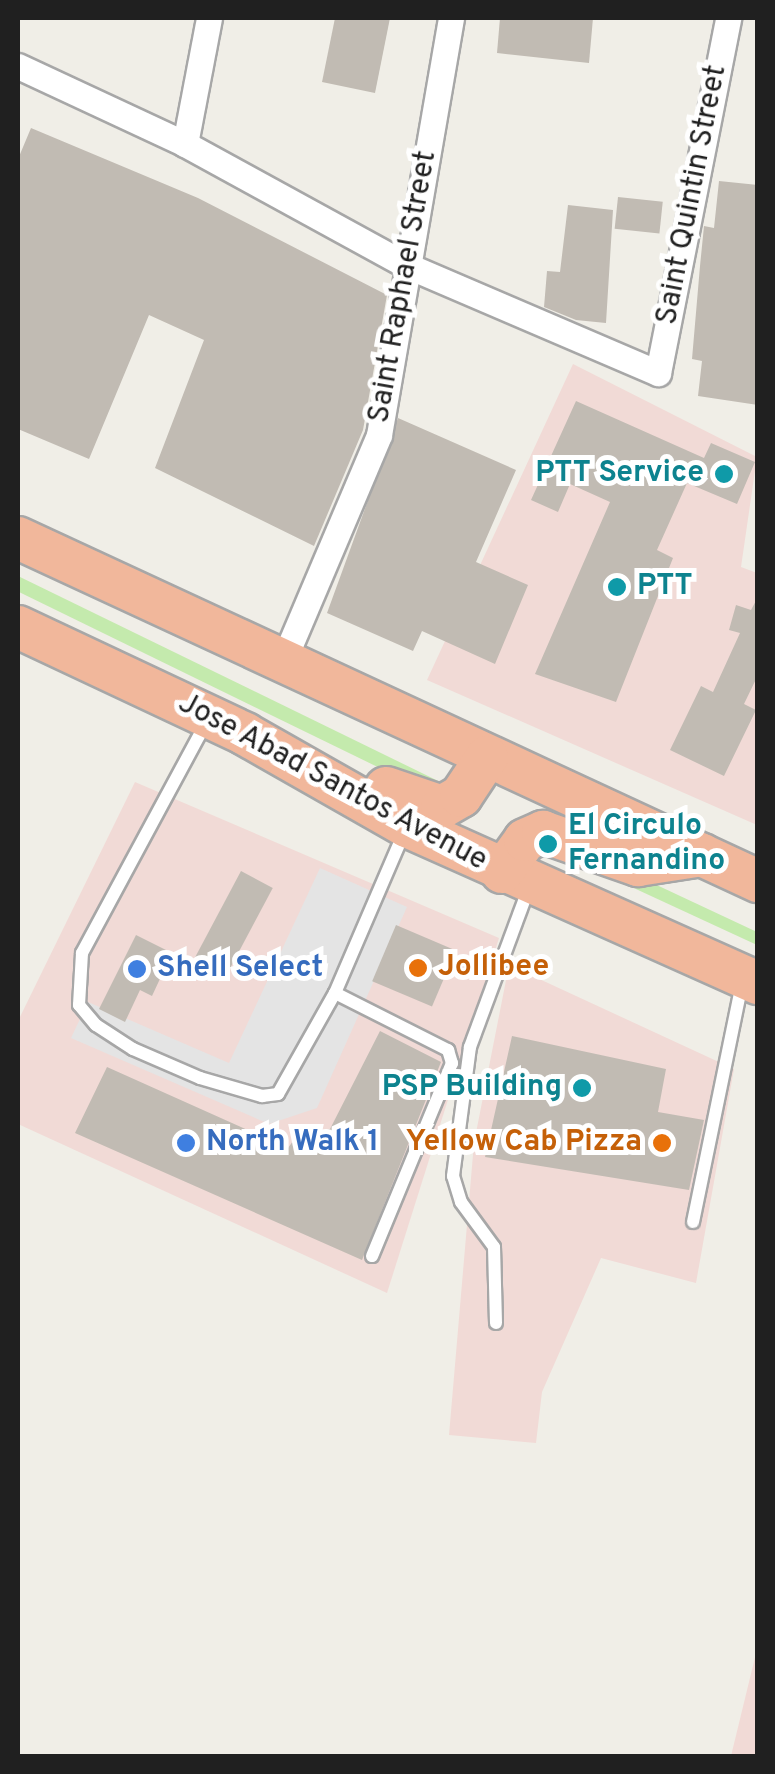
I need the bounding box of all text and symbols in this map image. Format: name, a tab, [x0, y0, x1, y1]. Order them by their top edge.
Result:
street label: Saint Quintin Street	[650, 62, 736, 328]
street label: Saint Raphael Street	[362, 148, 446, 426]
place label: PTT Service	[535, 456, 704, 492]
marker: PTT Service	[713, 463, 735, 485]
place label: PTT	[637, 569, 693, 605]
marker: PTT	[606, 576, 628, 598]
street label: Jose Abad Santos Avenue	[170, 686, 494, 880]
place label: El Circulo Fernandino	[568, 809, 725, 880]
marker: El Circulo Fernandino	[537, 833, 559, 855]
place label: Jollibee	[438, 950, 549, 986]
place label: Shell Select	[157, 951, 323, 987]
marker: Jollibee	[407, 957, 429, 979]
marker: Shell Select	[126, 958, 148, 980]
place label: PSP Building	[382, 1070, 562, 1106]
marker: PSP Building	[571, 1077, 593, 1099]
place label: North Walk 1	[206, 1125, 379, 1161]
place label: Yellow Cab Pizza	[406, 1125, 642, 1161]
marker: North Walk 1	[175, 1132, 197, 1154]
marker: Yellow Cab Pizza	[651, 1132, 673, 1154]

